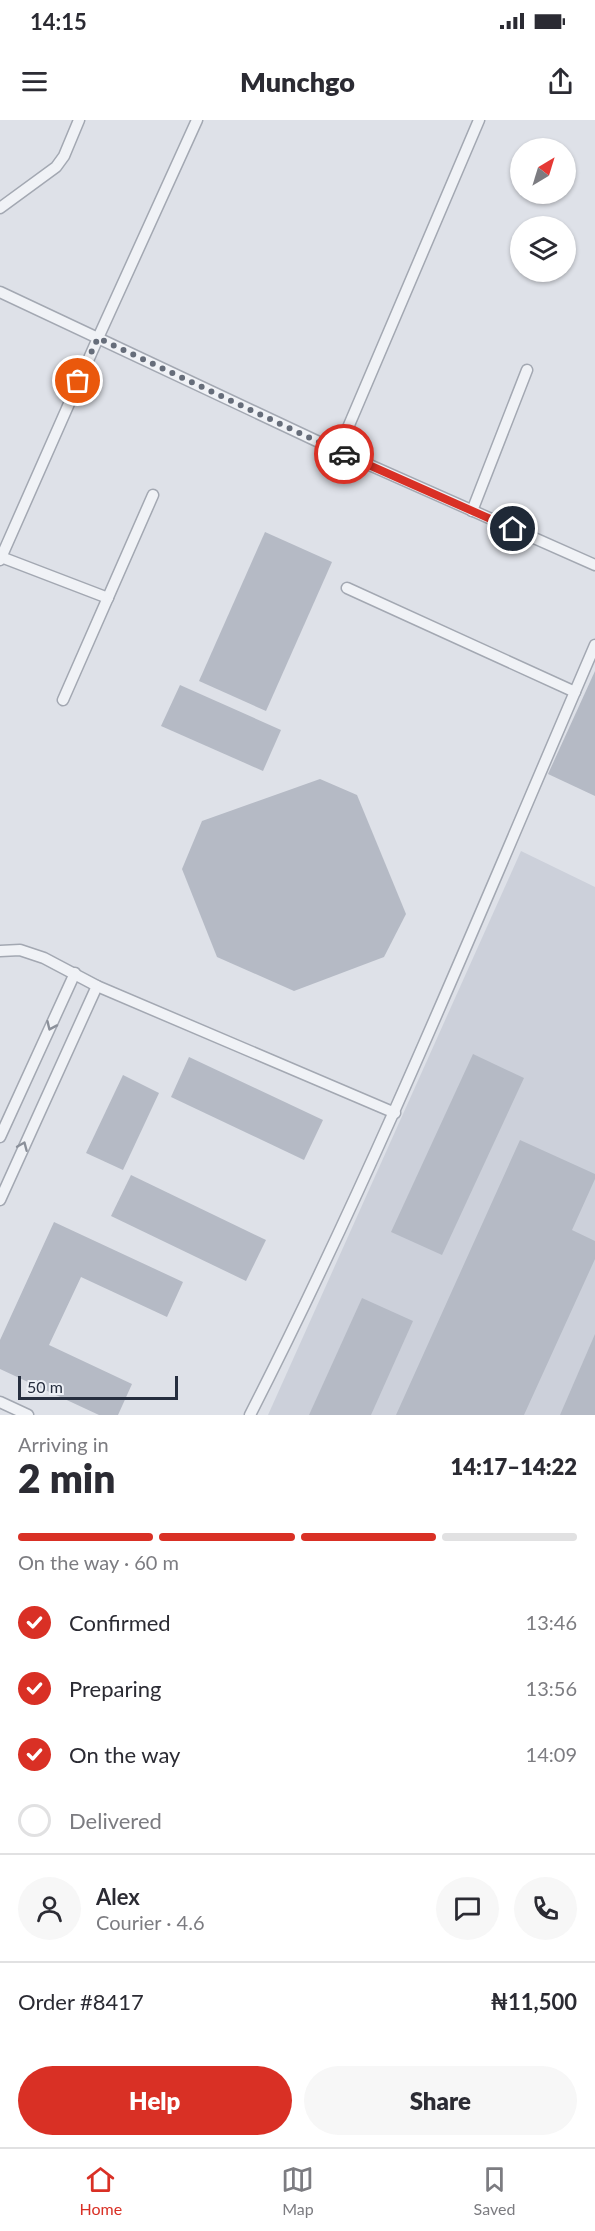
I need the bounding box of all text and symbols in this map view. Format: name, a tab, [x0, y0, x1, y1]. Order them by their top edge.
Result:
text: 14:15	[30, 8, 87, 35]
icon: menu	[18, 65, 51, 98]
text: Munchgo	[240, 65, 355, 98]
icon: share	[544, 65, 577, 98]
north arrow	[510, 138, 576, 204]
map controls	[510, 138, 576, 282]
button: layers	[510, 216, 576, 282]
pin	[52, 355, 103, 406]
icon: bag	[61, 364, 94, 397]
courier	[314, 424, 374, 484]
icon: car	[328, 438, 361, 471]
pin	[487, 503, 538, 554]
icon: home	[496, 512, 529, 545]
one-way arrow	[46, 1020, 58, 1031]
one-way arrow	[16, 1142, 28, 1153]
scale bar	[18, 1373, 178, 1400]
text: 50 m	[27, 1377, 63, 1396]
text: Arriving in	[18, 1432, 109, 1456]
text: 14:17–14:22	[451, 1453, 577, 1480]
text: 2 min	[18, 1455, 115, 1501]
text: On the way · 60 m	[18, 1550, 179, 1574]
icon: check	[18, 1606, 51, 1639]
text: Confirmed	[69, 1609, 171, 1636]
text: 13:46	[526, 1610, 577, 1634]
icon: check	[18, 1672, 51, 1705]
text: Preparing	[69, 1675, 161, 1702]
text: 13:56	[526, 1676, 577, 1700]
icon: check	[18, 1738, 51, 1771]
text: On the way	[69, 1741, 180, 1768]
text: 14:09	[526, 1742, 577, 1766]
text: Delivered	[69, 1807, 162, 1834]
button: person	[18, 1877, 81, 1940]
button: chat	[436, 1877, 499, 1940]
button: phone	[514, 1877, 577, 1940]
text: Alex	[96, 1883, 140, 1910]
text: Courier · 4.6	[96, 1910, 205, 1934]
text: Order #8417	[18, 1988, 144, 2015]
text: ₦11,500	[490, 1988, 577, 2015]
button: Help	[18, 2066, 292, 2135]
button: Share	[304, 2066, 577, 2135]
tab: Home	[80, 2163, 122, 2218]
tab: Map	[281, 2163, 314, 2218]
tab: Saved	[474, 2163, 515, 2218]

